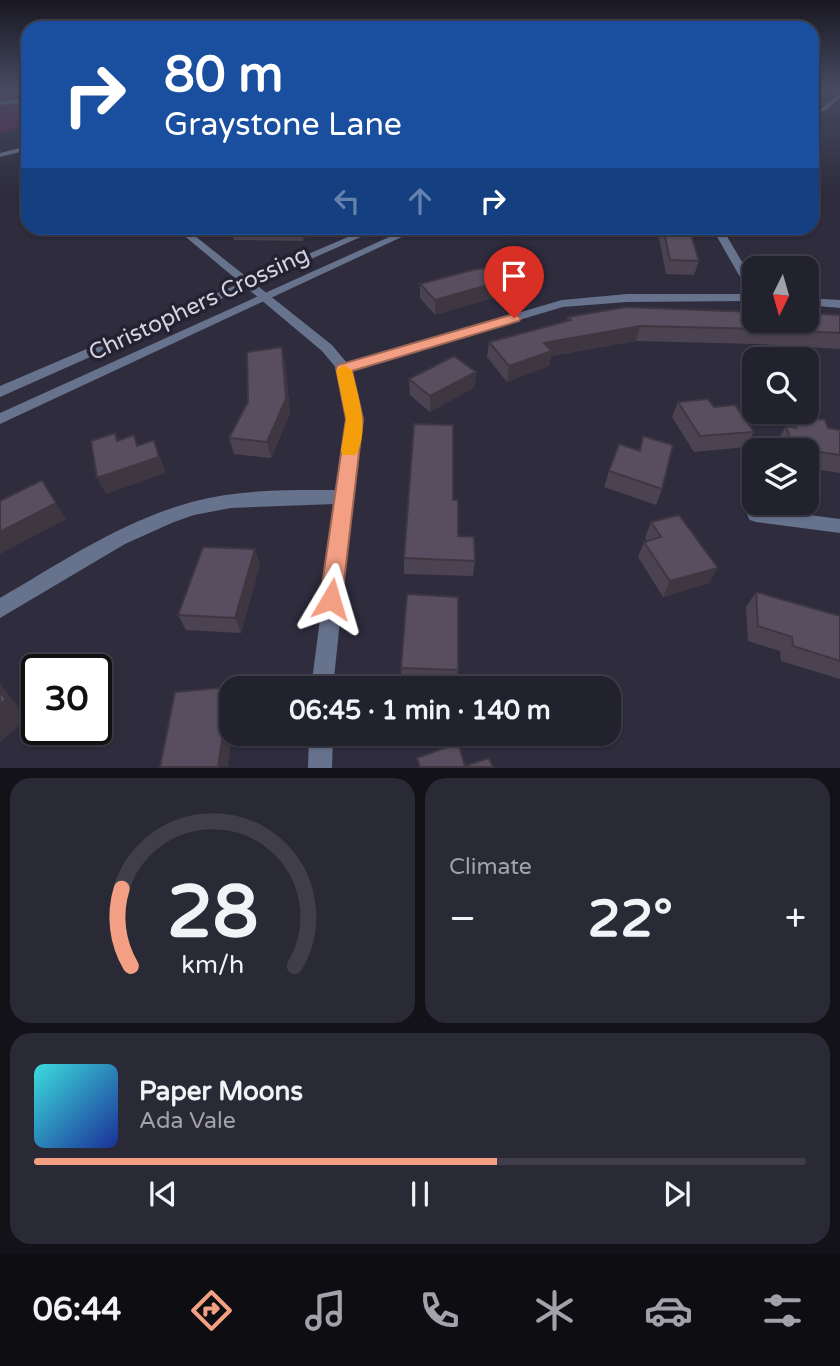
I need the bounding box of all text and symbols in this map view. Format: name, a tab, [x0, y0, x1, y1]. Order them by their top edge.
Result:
text: 80 m	[164, 46, 283, 105]
icon: right	[49, 49, 140, 140]
text: Graystone Lane	[164, 106, 402, 144]
icon: left	[328, 182, 366, 220]
icon: ahead	[401, 182, 439, 220]
icon: right	[474, 182, 512, 220]
street label: Christophers Crossing	[84, 241, 314, 367]
pin	[484, 246, 544, 318]
north arrow	[742, 256, 819, 332]
map controls	[742, 256, 819, 515]
icon: arrive	[495, 257, 533, 295]
button: search	[742, 347, 819, 424]
button: layers	[742, 438, 819, 515]
position arrow	[294, 562, 368, 636]
speed limit sign: 30	[21, 654, 112, 745]
text: 06:45 · 1 min · 140 m	[289, 695, 551, 726]
text: Climate	[449, 853, 532, 881]
text: 28	[167, 870, 258, 958]
text: 22°	[588, 888, 673, 951]
text: −	[449, 896, 476, 942]
text: +	[785, 896, 806, 942]
text: km/h	[181, 950, 244, 980]
text: Paper Moons	[139, 1076, 303, 1107]
text: Ada Vale	[139, 1107, 236, 1135]
icon: previous	[144, 1175, 182, 1213]
icon: pause	[401, 1175, 439, 1213]
icon: next	[658, 1175, 696, 1213]
icon: directions	[187, 1286, 236, 1335]
icon: music	[301, 1286, 350, 1335]
icon: phone	[415, 1286, 464, 1335]
icon: climate	[530, 1286, 579, 1335]
icon: car	[644, 1286, 693, 1335]
icon: filters	[758, 1286, 807, 1335]
text: 06:44	[33, 1291, 121, 1329]

